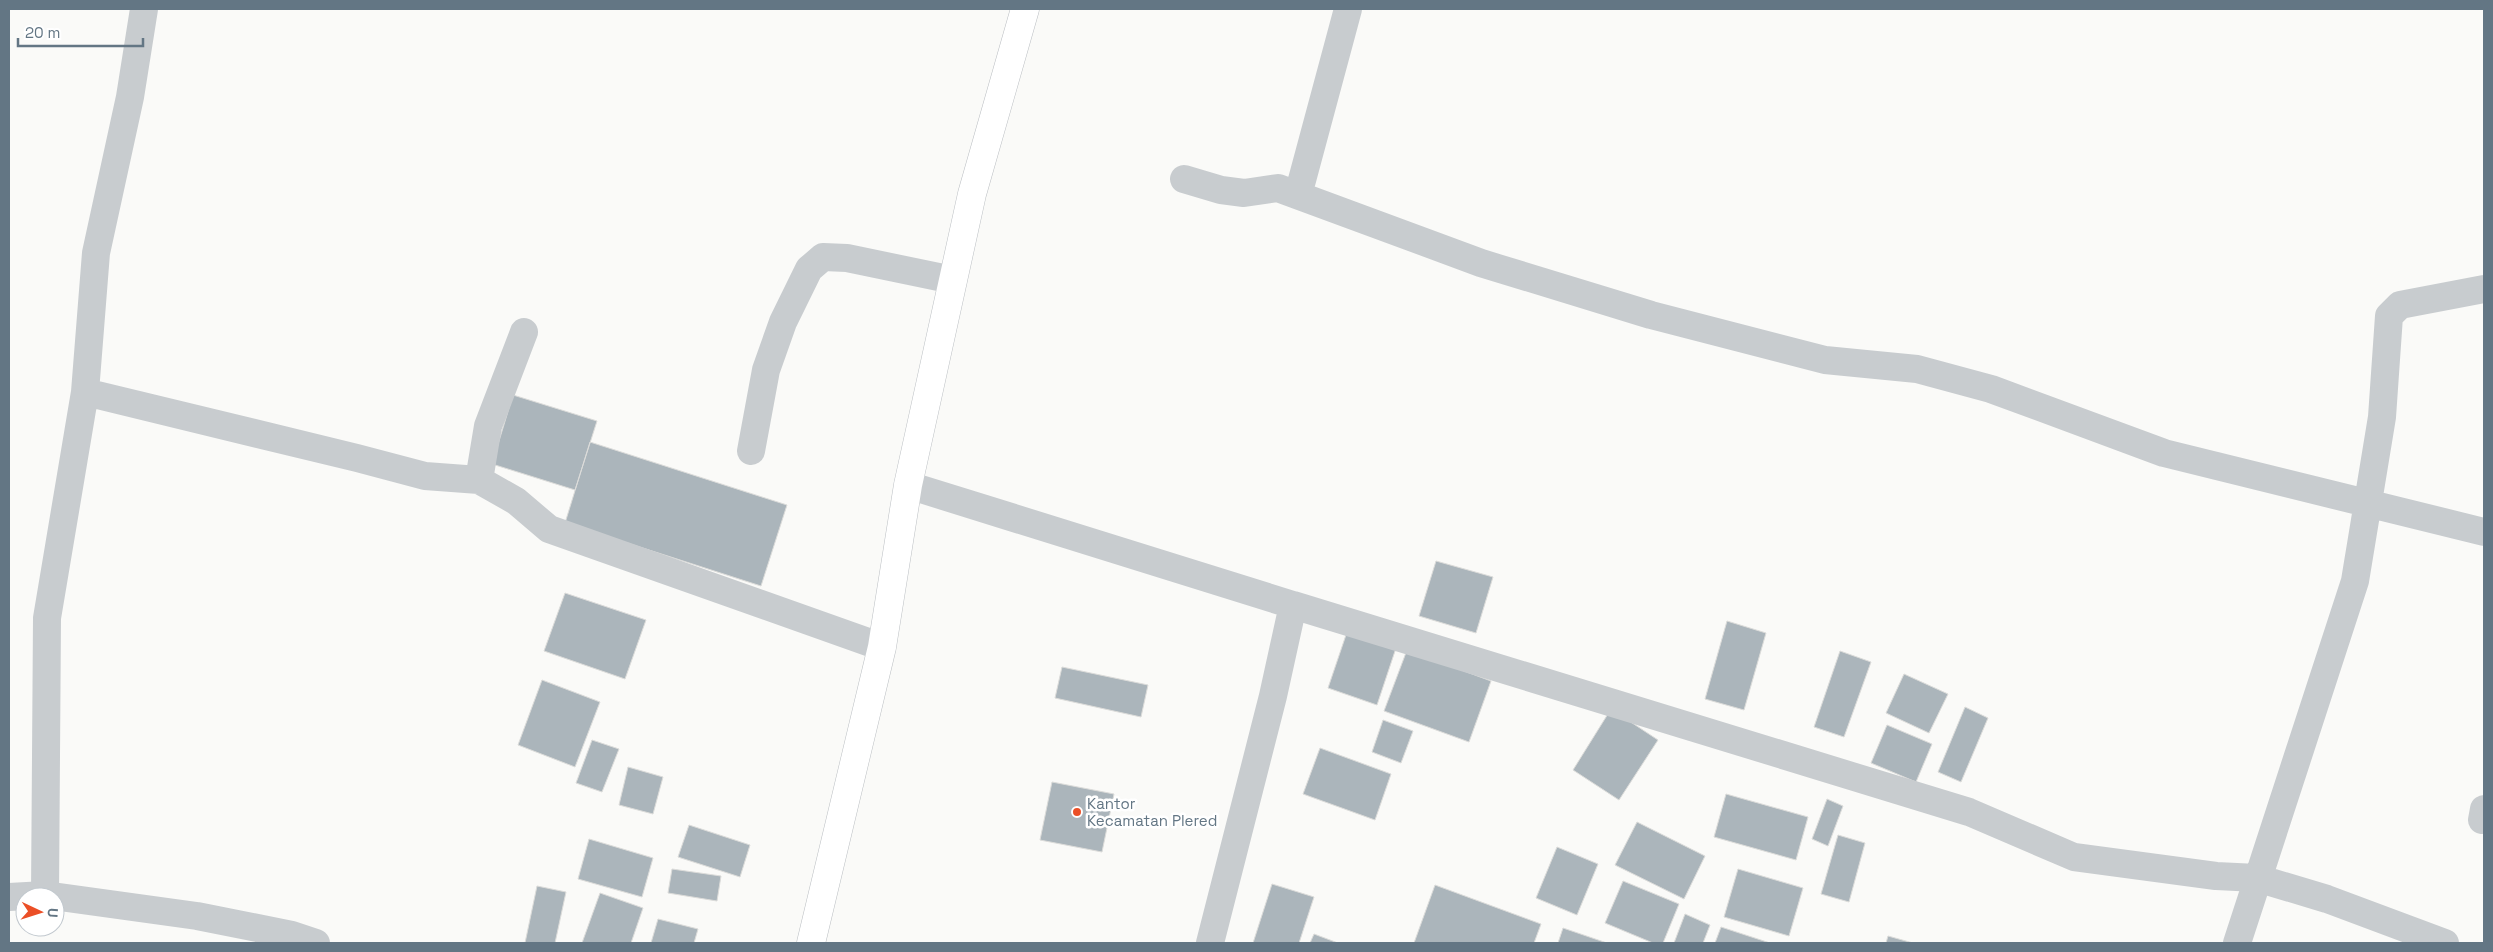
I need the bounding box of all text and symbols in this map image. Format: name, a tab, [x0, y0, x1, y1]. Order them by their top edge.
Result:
scale bar	[18, 15, 142, 47]
text: 20 m	[25, 23, 60, 42]
place label: Kantor Kecamatan Plered	[1087, 794, 1217, 830]
marker: Kantor Kecamatan Plered	[1071, 806, 1083, 818]
north arrow	[15, 887, 65, 937]
text: U	[44, 908, 62, 918]

